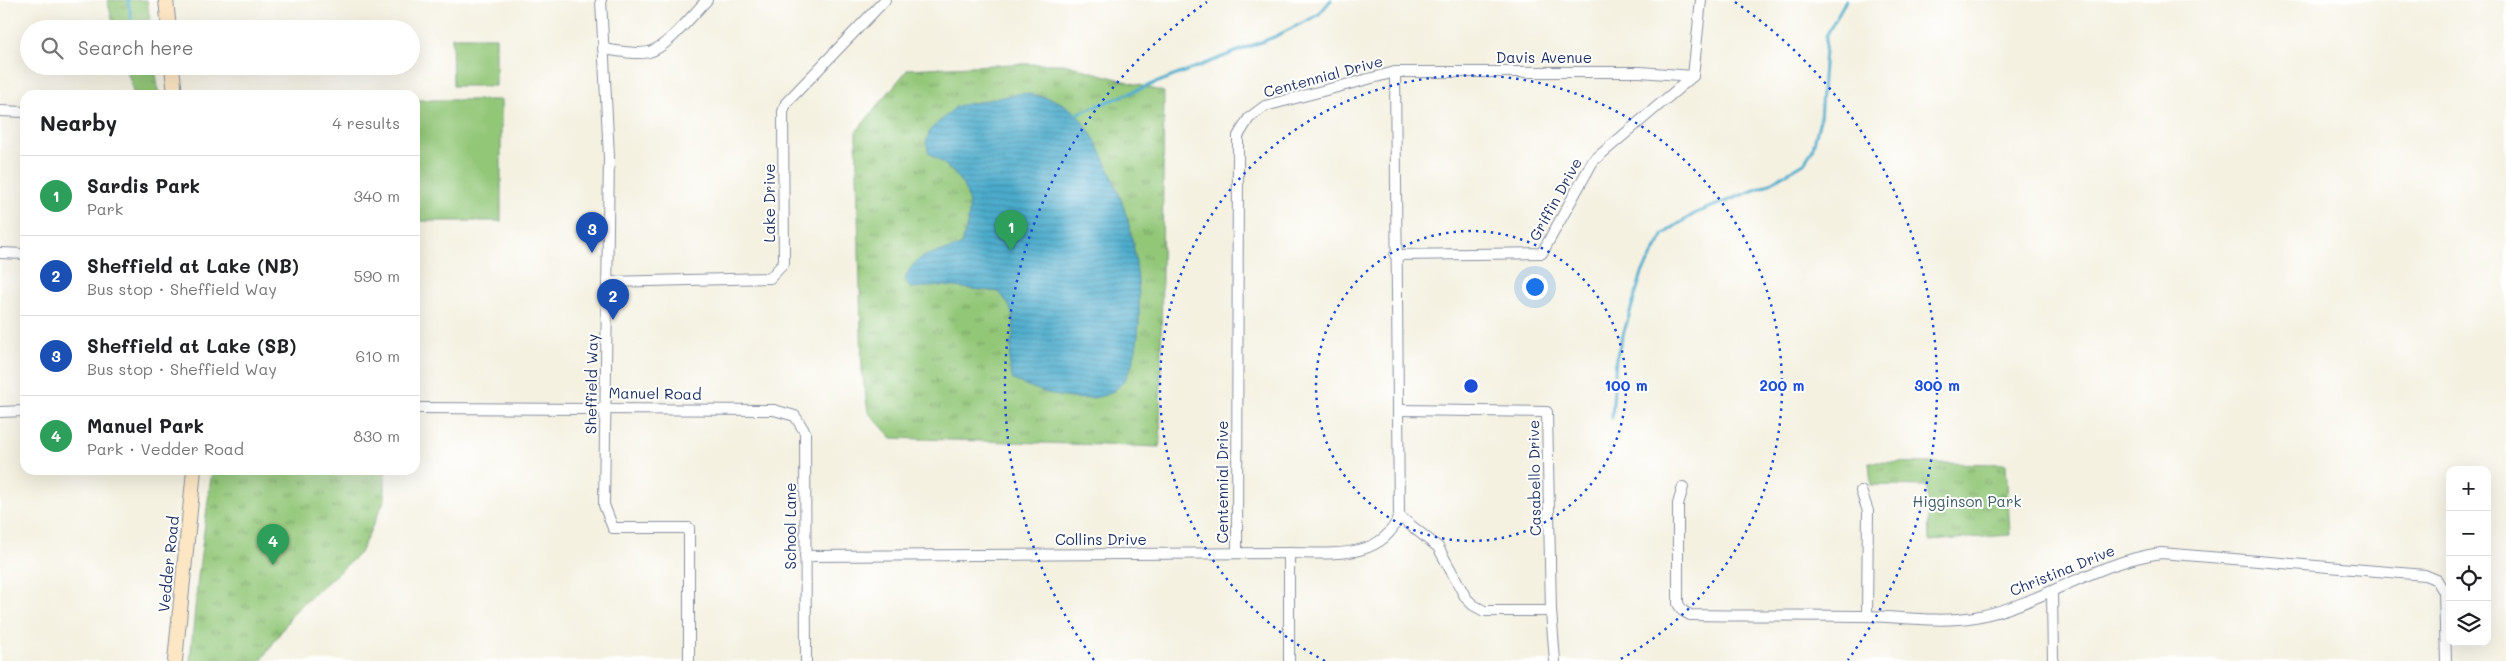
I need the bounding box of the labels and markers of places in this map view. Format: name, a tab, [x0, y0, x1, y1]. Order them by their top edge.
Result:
pin: 1	[995, 210, 1027, 251]
pin: 3	[576, 212, 608, 253]
pin: 2	[597, 279, 629, 320]
centre of rings	[1462, 377, 1480, 395]
pin: 4	[257, 524, 289, 565]

